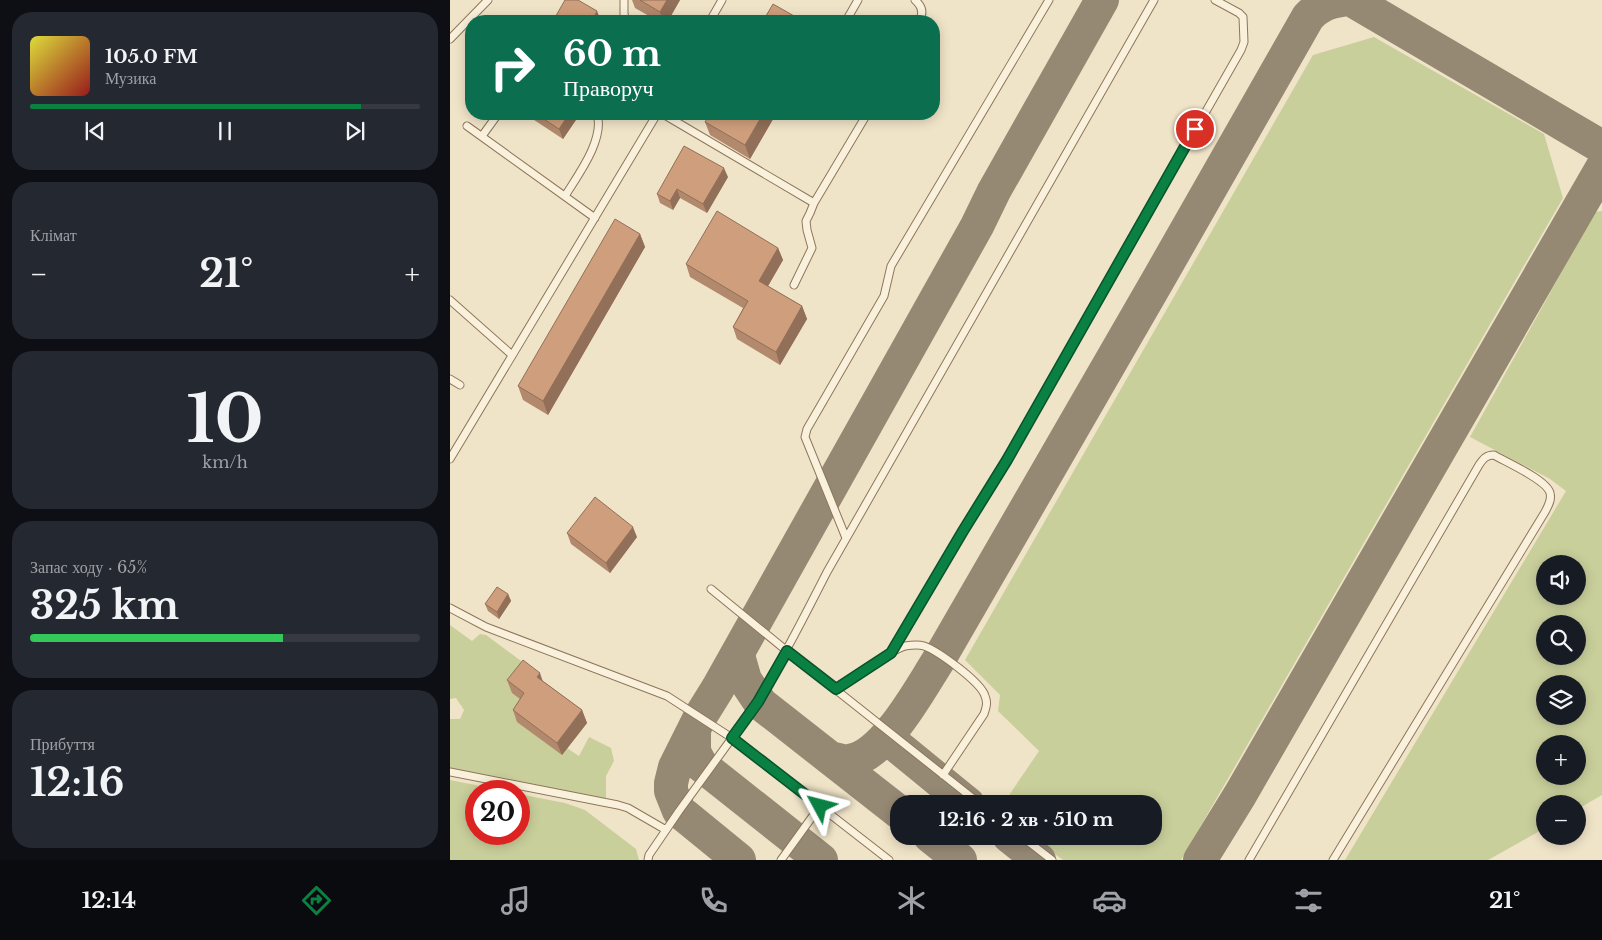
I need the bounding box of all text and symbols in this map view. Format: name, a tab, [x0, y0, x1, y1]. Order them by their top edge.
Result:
text: 60 m	[563, 32, 661, 75]
icon: right	[480, 35, 545, 100]
text: 105.0 FM	[105, 45, 198, 68]
text: Музика	[105, 68, 156, 88]
text: Праворуч	[563, 75, 654, 102]
pin	[1174, 108, 1216, 150]
icon: arrive	[1181, 115, 1209, 143]
icon: previous	[81, 117, 109, 145]
icon: pause	[211, 117, 239, 145]
icon: next	[341, 117, 369, 145]
text: Клімат	[30, 225, 77, 245]
text: 21°	[199, 250, 253, 297]
text: −	[30, 257, 48, 292]
text: +	[405, 257, 420, 292]
text: 10	[186, 379, 264, 460]
text: km/h	[202, 452, 248, 472]
map controls	[1536, 555, 1586, 845]
button: sound	[1536, 555, 1586, 605]
text: Запас ходу · 65%	[30, 557, 147, 577]
text: 325 km	[30, 582, 179, 629]
button: search	[1536, 615, 1586, 665]
button: layers	[1536, 675, 1586, 725]
text: Прибуття	[30, 734, 95, 754]
button: +	[1536, 735, 1586, 785]
text: 12:16	[30, 759, 124, 806]
position arrow	[793, 779, 845, 831]
speed limit sign: 20	[465, 780, 530, 845]
button: −	[1536, 795, 1586, 845]
text: 12:16 · 2 хв · 510 m	[938, 808, 1114, 831]
icon: directions	[299, 883, 334, 918]
icon: music	[498, 883, 533, 918]
icon: phone	[696, 883, 731, 918]
icon: climate	[894, 883, 929, 918]
icon: car	[1092, 883, 1127, 918]
icon: filters	[1291, 883, 1326, 918]
text: 12:14	[82, 887, 136, 914]
text: 21°	[1489, 887, 1520, 914]

